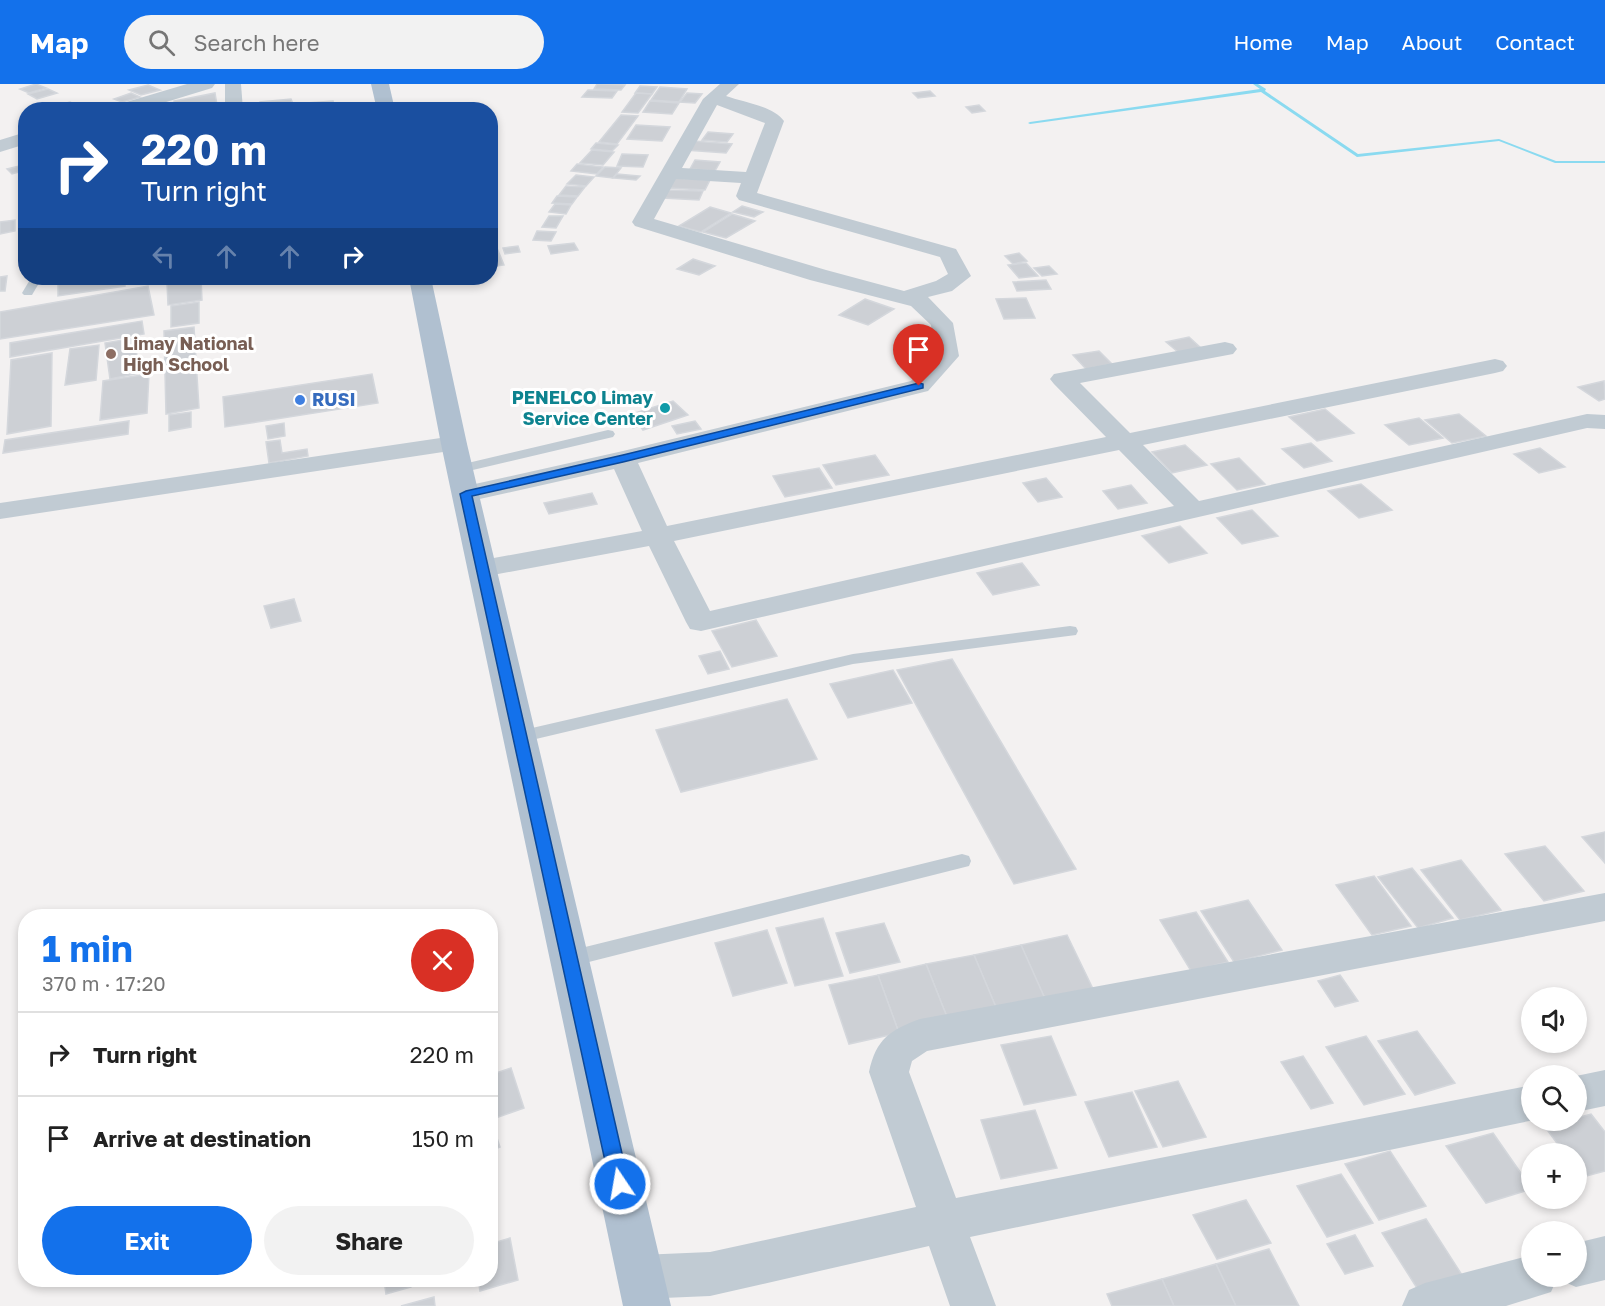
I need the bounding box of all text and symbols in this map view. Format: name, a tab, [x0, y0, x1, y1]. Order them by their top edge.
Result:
search box	[124, 15, 544, 69]
text: Map	[30, 26, 88, 59]
icon: search	[145, 26, 178, 59]
text: Search here	[193, 29, 319, 56]
text: Home	[1233, 29, 1293, 55]
text: Map	[1326, 29, 1369, 55]
text: About	[1402, 29, 1462, 55]
text: Contact	[1495, 29, 1575, 55]
text: 220 m	[141, 124, 267, 174]
icon: right	[42, 126, 120, 204]
text: Turn right	[141, 175, 267, 207]
icon: left	[147, 240, 180, 273]
icon: ahead	[210, 240, 243, 273]
icon: ahead	[273, 240, 306, 273]
icon: right	[336, 240, 369, 273]
pin	[893, 324, 944, 386]
place label: Limay National High School	[123, 332, 254, 375]
icon: arrive	[902, 333, 935, 366]
marker: Limay National High School	[104, 347, 118, 361]
place label: PENELCO Limay Service Center	[512, 386, 653, 429]
place label: RUSI	[312, 388, 356, 410]
marker: RUSI	[293, 393, 307, 407]
marker: PENELCO Limay Service Center	[658, 401, 672, 415]
text: 1 min	[42, 927, 133, 970]
button: close	[411, 929, 474, 992]
text: 370 m · 17:20	[42, 971, 166, 995]
map controls	[1521, 987, 1587, 1287]
button: sound	[1521, 987, 1587, 1053]
icon: right	[42, 1038, 75, 1071]
text: Turn right	[93, 1041, 197, 1068]
text: 220 m	[410, 1041, 474, 1068]
button: search	[1521, 1065, 1587, 1131]
icon: arrive	[42, 1122, 75, 1155]
text: Arrive at destination	[93, 1125, 311, 1152]
text: 150 m	[412, 1125, 474, 1152]
button: +	[1521, 1143, 1587, 1209]
position arrow	[588, 1152, 652, 1216]
button: Exit	[42, 1206, 252, 1275]
button: Share	[264, 1206, 474, 1275]
button: −	[1521, 1221, 1587, 1287]

